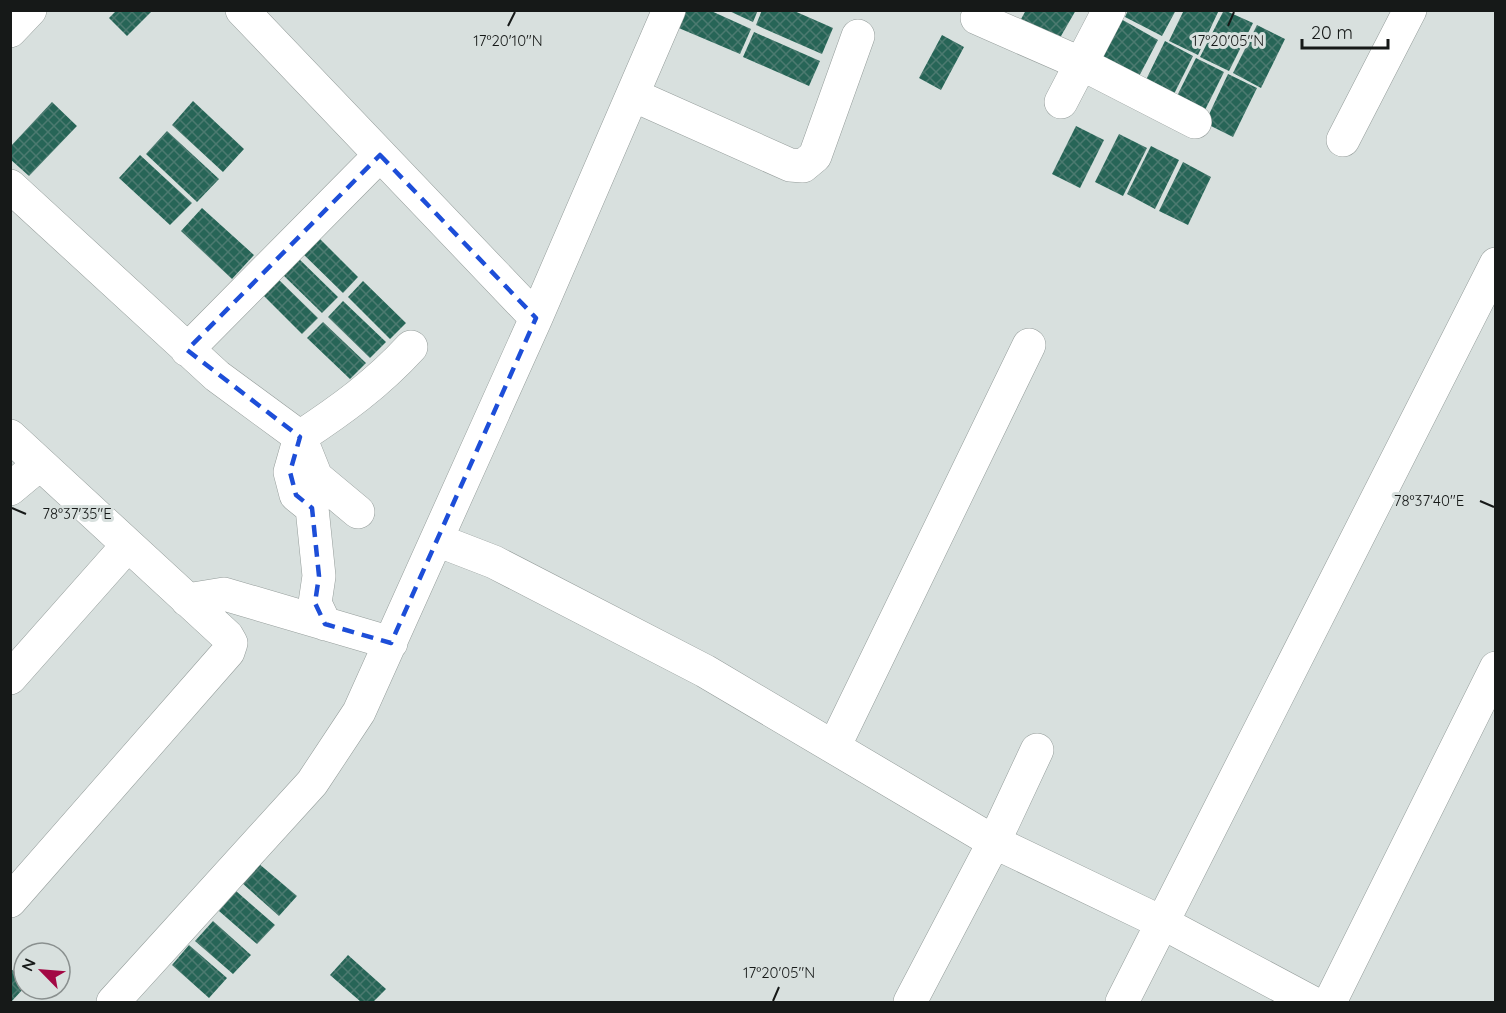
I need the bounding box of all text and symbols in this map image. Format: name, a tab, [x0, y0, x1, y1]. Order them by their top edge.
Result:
scale bar	[1302, 12, 1388, 50]
text: 20 m	[1311, 21, 1353, 44]
text: 17°20'10"N	[473, 31, 543, 50]
text: 17°20'05"N	[1192, 31, 1264, 50]
text: 78°37'40"E	[1394, 491, 1464, 510]
text: 78°37'35"E	[42, 504, 112, 523]
north arrow	[12, 941, 72, 1001]
text: N	[17, 955, 40, 974]
text: 17°20'05"N	[743, 963, 815, 982]

